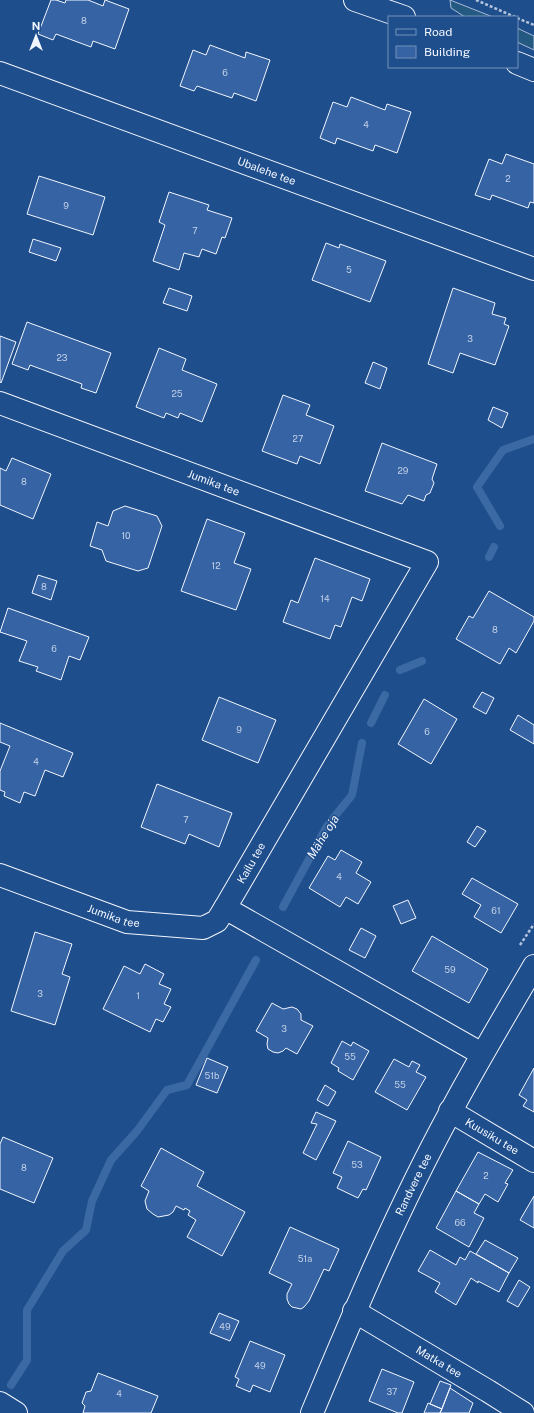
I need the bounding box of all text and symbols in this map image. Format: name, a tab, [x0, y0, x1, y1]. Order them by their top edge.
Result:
house number: 8	[81, 15, 87, 26]
north arrow	[16, 16, 56, 56]
legend	[388, 16, 518, 68]
text: N	[32, 20, 40, 32]
text: Road	[424, 25, 452, 39]
text: Building	[424, 45, 470, 59]
house number: 6	[222, 67, 228, 78]
house number: 4	[363, 119, 369, 130]
street label: Ubalehe tee	[236, 155, 298, 187]
house number: 2	[505, 173, 511, 184]
house number: 9	[63, 200, 69, 211]
house number: 7	[192, 225, 198, 236]
house number: 5	[346, 264, 352, 275]
house number: 3	[467, 333, 473, 344]
house number: 23	[56, 352, 68, 363]
house number: 25	[171, 388, 183, 399]
house number: 27	[293, 433, 303, 444]
house number: 29	[398, 465, 409, 476]
street label: Jumika tee	[186, 467, 241, 498]
house number: 8	[21, 476, 27, 487]
house number: 10	[121, 530, 131, 541]
house number: 12	[211, 560, 221, 571]
house number: 8	[41, 581, 47, 592]
house number: 14	[320, 593, 330, 604]
house number: 8	[492, 624, 498, 635]
house number: 6	[51, 643, 57, 654]
house number: 9	[236, 724, 242, 735]
house number: 6	[424, 726, 430, 737]
house number: 4	[33, 756, 39, 767]
water label: Mähe oja	[304, 813, 342, 861]
house number: 7	[183, 814, 189, 825]
street label: Kailu tee	[235, 840, 267, 886]
house number: 4	[336, 871, 342, 882]
street label: Jumika tee	[86, 902, 140, 929]
house number: 61	[491, 905, 501, 916]
house number: 59	[444, 964, 456, 975]
house number: 3	[37, 988, 43, 999]
house number: 1	[136, 990, 140, 1001]
house number: 3	[281, 1023, 287, 1034]
house number: 55	[344, 1051, 356, 1062]
house number: 51b	[205, 1070, 219, 1081]
house number: 55	[394, 1079, 406, 1090]
street label: Kuusiku tee	[463, 1116, 521, 1157]
street label: Randvere tee	[393, 1151, 434, 1217]
house number: 53	[351, 1159, 363, 1170]
house number: 8	[21, 1162, 27, 1173]
house number: 2	[483, 1170, 489, 1181]
house number: 66	[454, 1217, 466, 1228]
house number: 51a	[298, 1253, 312, 1264]
house number: 49	[219, 1321, 231, 1332]
street label: Matka tee	[414, 1343, 464, 1380]
house number: 49	[254, 1360, 266, 1371]
house number: 37	[387, 1386, 397, 1397]
house number: 4	[116, 1388, 122, 1399]

